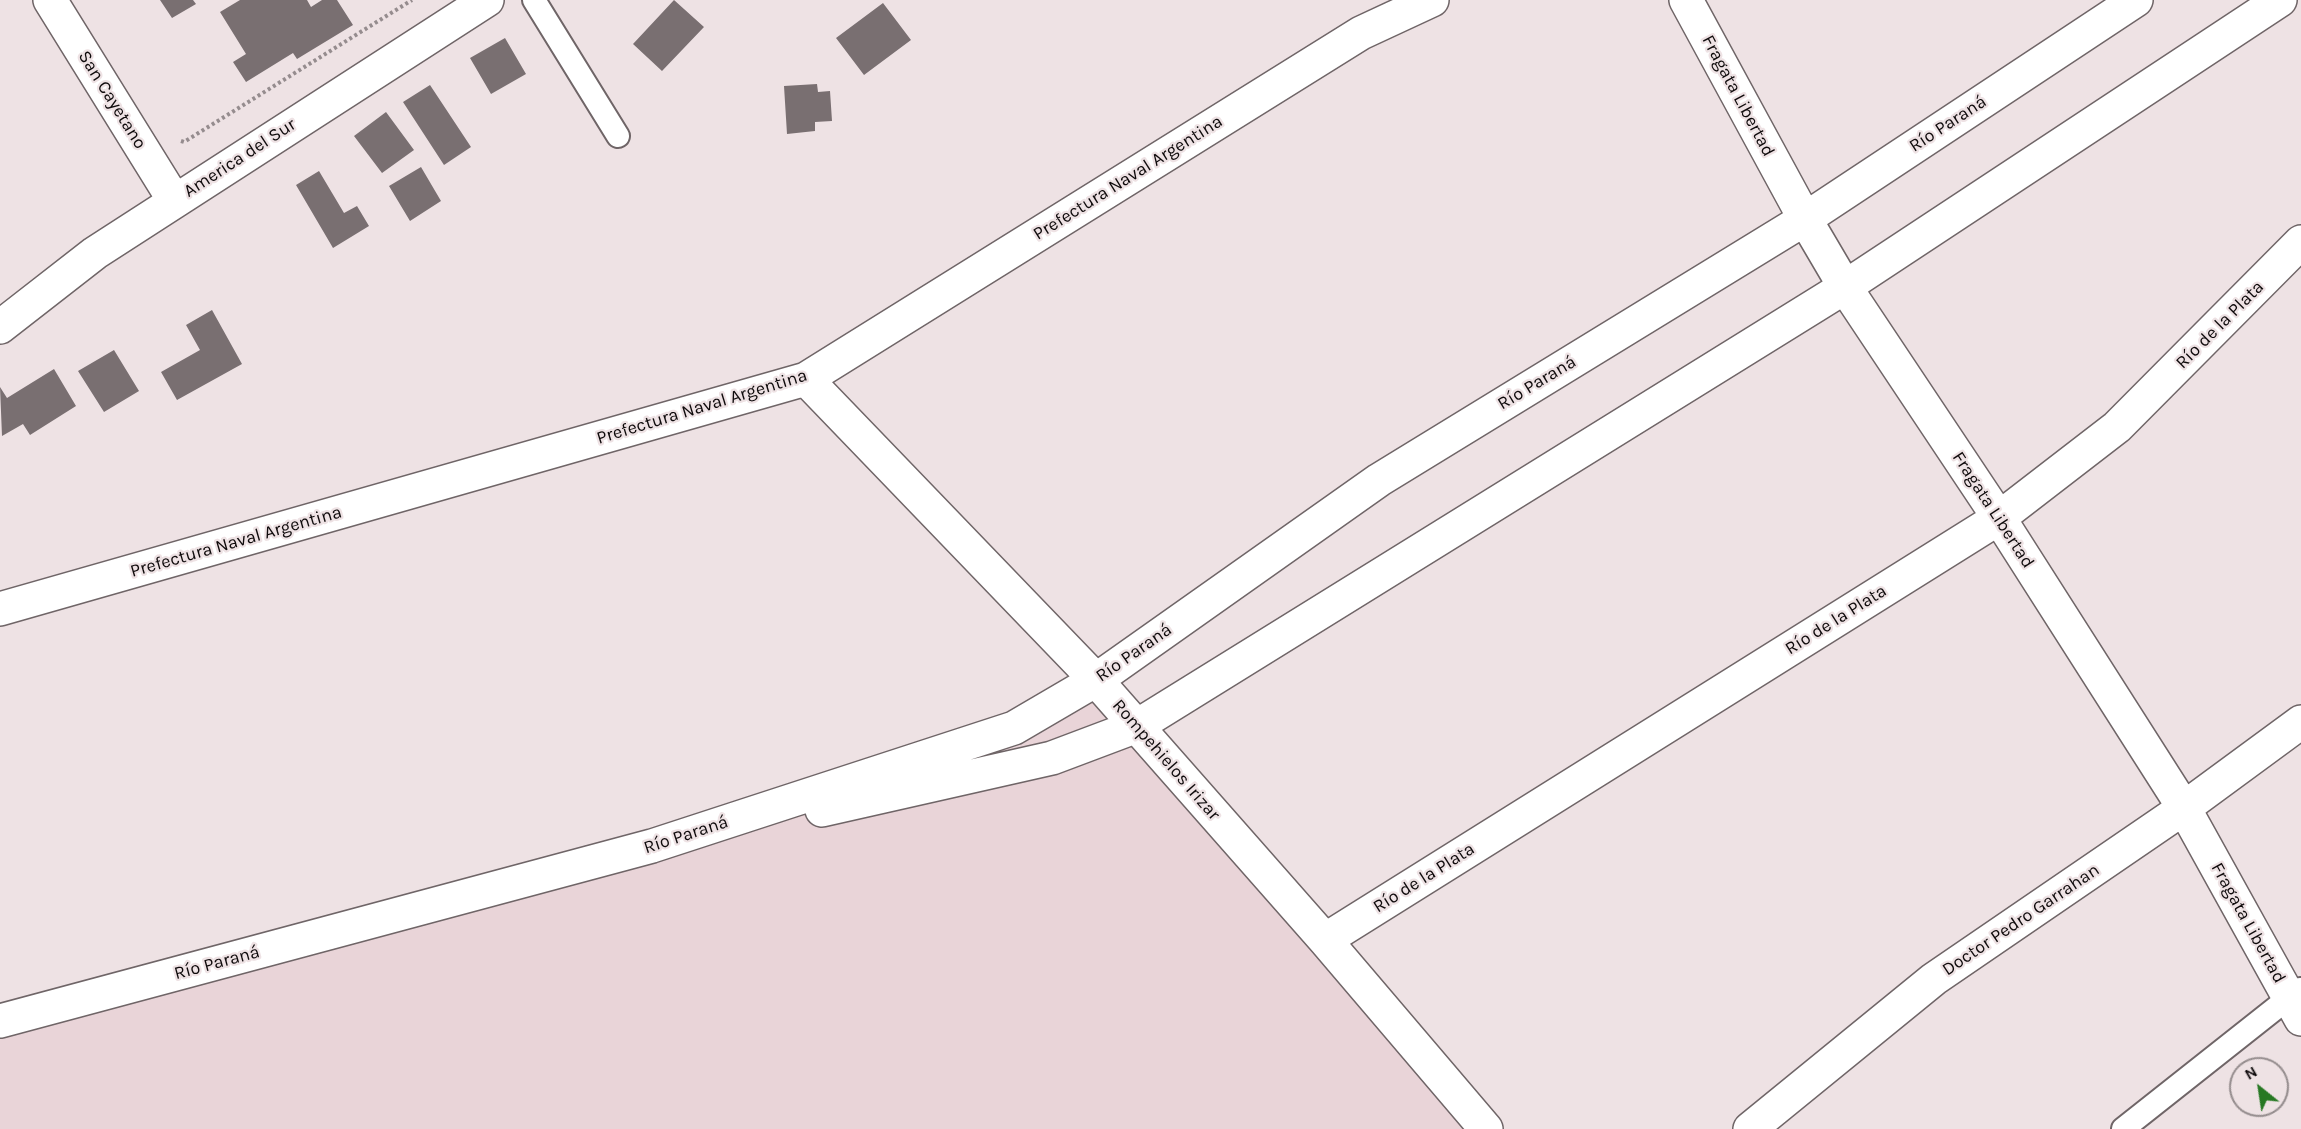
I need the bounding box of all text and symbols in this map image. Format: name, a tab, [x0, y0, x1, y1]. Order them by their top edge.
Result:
street label: Fragata Libertad	[1697, 32, 1779, 160]
street label: San Cayetano	[73, 47, 151, 153]
street label: Río Paraná	[1905, 91, 1991, 157]
street label: Prefectura Naval Argentina	[1029, 111, 1227, 245]
street label: America del Sur	[180, 114, 300, 202]
street label: Río de la Plata	[2172, 277, 2268, 373]
street label: Río Paraná	[1494, 351, 1580, 415]
street label: Prefectura Naval Argentina	[594, 365, 810, 449]
street label: Fragata Libertad	[1947, 448, 2039, 572]
street label: Prefectura Naval Argentina	[128, 501, 344, 583]
street label: Río de la Plata	[1781, 580, 1891, 660]
street label: Río Paraná	[1092, 619, 1176, 687]
street label: Rompehielos Irizar	[1108, 695, 1224, 825]
street label: Río Paraná	[641, 811, 731, 859]
street label: Río de la Plata	[1369, 838, 1479, 918]
street label: Doctor Pedro Garrahan	[1938, 859, 2104, 981]
street label: Fragata Libertad	[2206, 859, 2290, 987]
street label: Río Paraná	[172, 941, 262, 985]
north arrow	[2229, 1057, 2289, 1117]
text: N	[2241, 1062, 2260, 1084]

